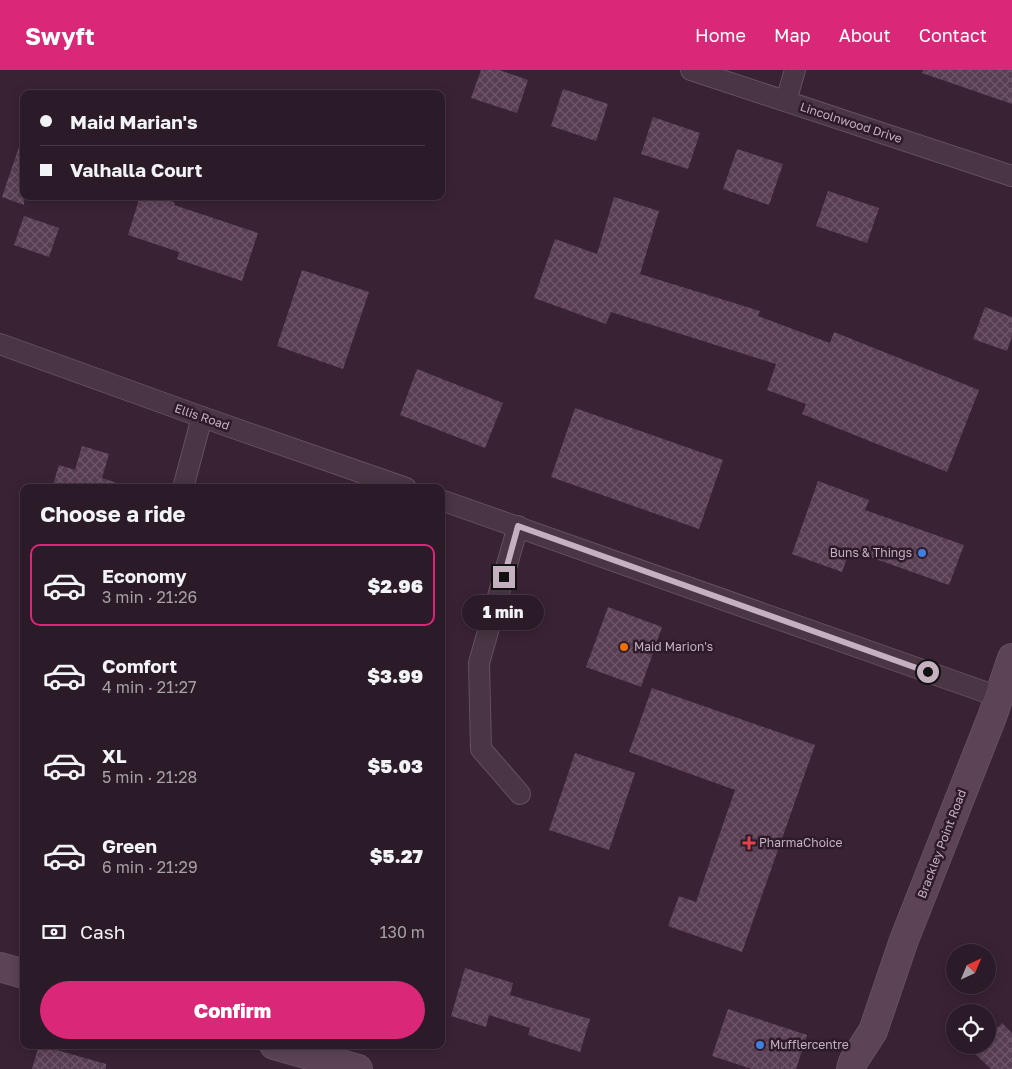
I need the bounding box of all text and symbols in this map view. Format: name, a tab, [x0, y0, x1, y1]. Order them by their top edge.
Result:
text: Swyft	[25, 21, 95, 50]
text: Home	[695, 24, 746, 46]
text: Map	[774, 24, 811, 46]
text: About	[839, 24, 891, 46]
text: Contact	[919, 24, 987, 46]
street label: Lincolnwood Drive	[798, 99, 904, 146]
text: Maid Marian's	[70, 110, 198, 133]
text: Valhalla Court	[70, 158, 202, 181]
street label: Ellis Road	[173, 400, 232, 433]
text: Choose a ride	[40, 500, 186, 527]
place label: Buns & Things	[830, 545, 912, 560]
marker: Buns & Things	[916, 547, 928, 559]
icon: car	[42, 563, 87, 608]
text: Economy	[102, 564, 187, 587]
route end	[493, 566, 515, 588]
text: $2.96	[368, 574, 423, 597]
text: 3 min · 21:26	[102, 587, 197, 607]
callout: 1 min	[463, 594, 545, 630]
text: 1 min	[483, 602, 523, 622]
place label: Maid Marion's	[634, 639, 713, 654]
marker: Maid Marion's	[618, 641, 630, 653]
icon: car	[42, 653, 87, 698]
text: Comfort	[102, 654, 177, 677]
route start	[917, 661, 939, 683]
text: $3.99	[367, 664, 423, 687]
text: 4 min · 21:27	[102, 677, 196, 697]
icon: car	[42, 743, 87, 788]
text: XL	[102, 744, 127, 767]
text: $5.03	[368, 754, 423, 777]
text: 5 min · 21:28	[102, 767, 197, 787]
street label: Brackley Point Road	[914, 787, 969, 900]
icon: car	[42, 833, 87, 878]
text: Green	[102, 834, 157, 857]
place label: PharmaChoice	[759, 835, 843, 850]
marker: PharmaChoice	[743, 837, 755, 849]
text: $5.27	[370, 844, 423, 867]
text: 6 min · 21:29	[102, 857, 198, 877]
icon: cash	[40, 918, 68, 946]
text: Cash	[80, 920, 125, 943]
text: 130 m	[380, 922, 425, 942]
north arrow	[946, 944, 996, 994]
map controls	[946, 944, 996, 1054]
button: Confirm	[40, 981, 425, 1039]
button: locate	[946, 1004, 996, 1054]
place label: Mufflercentre	[770, 1037, 849, 1052]
marker: Mufflercentre	[754, 1039, 766, 1051]

